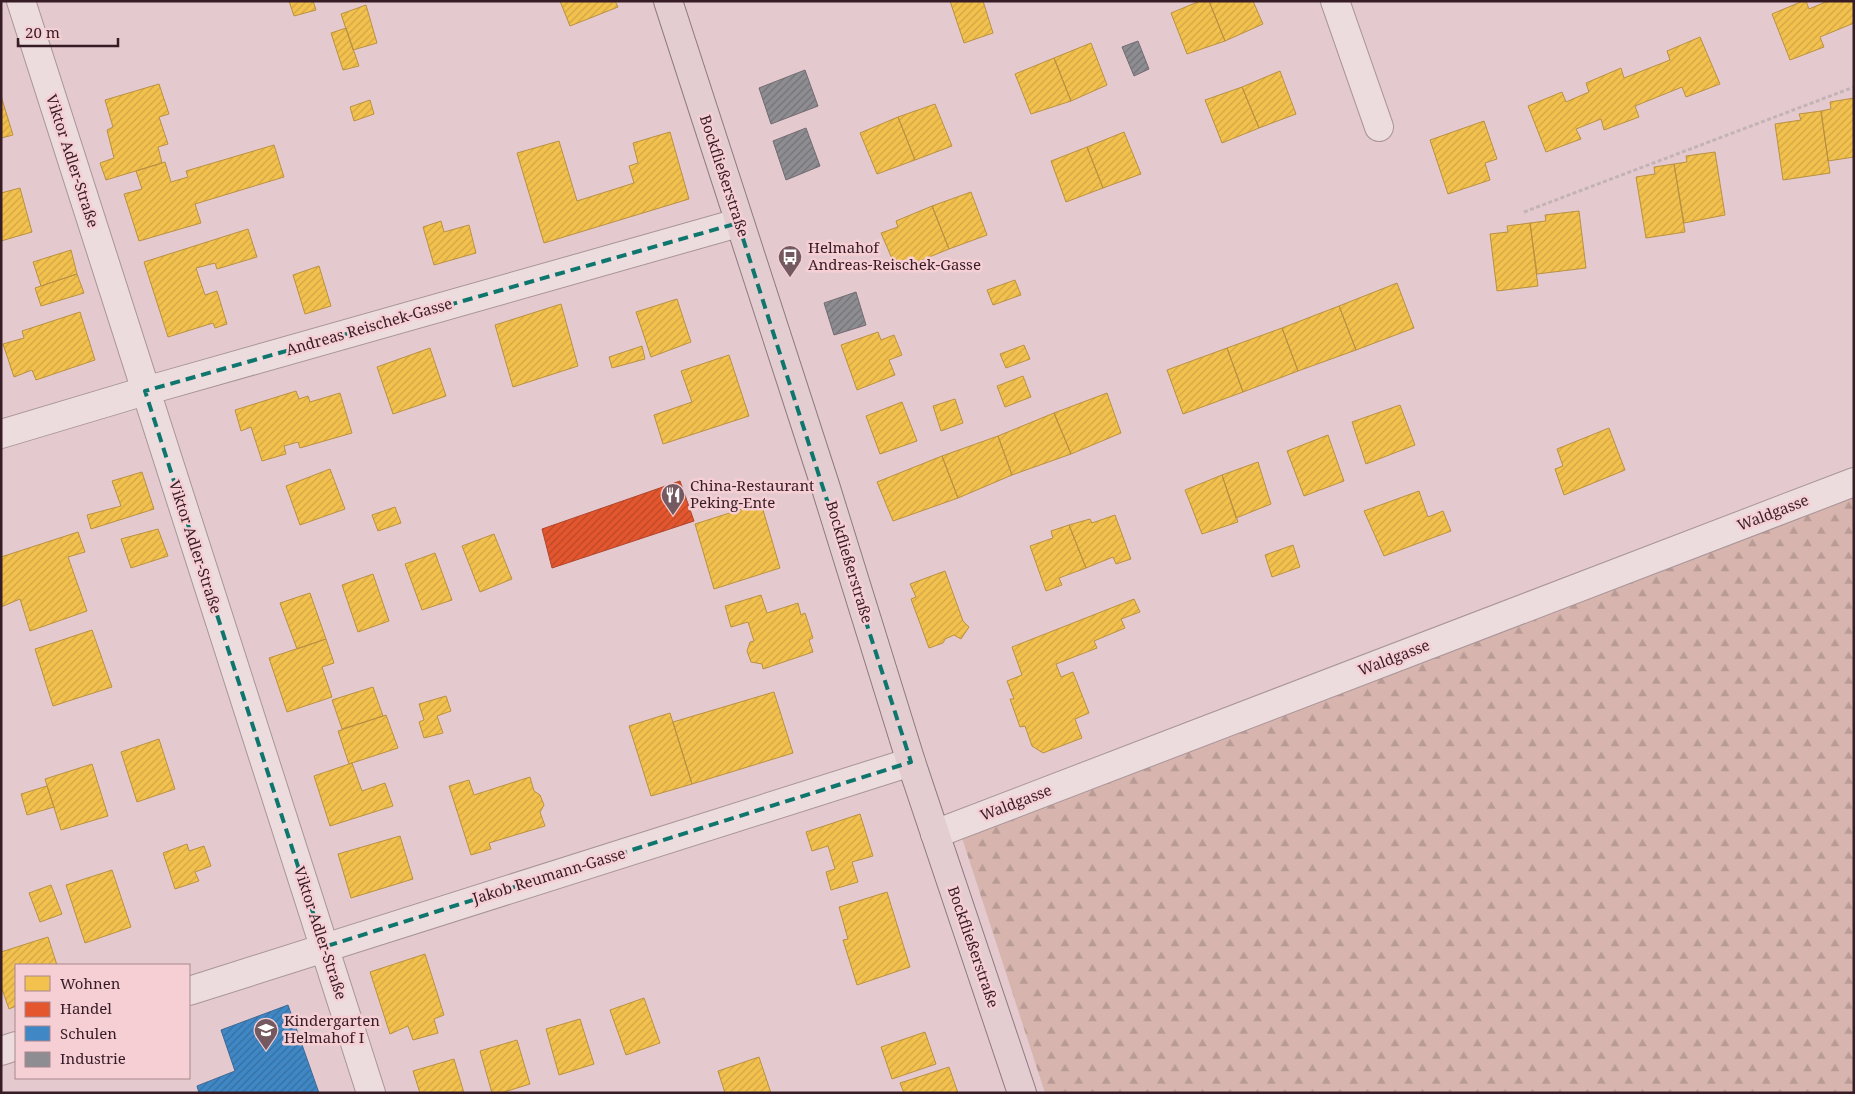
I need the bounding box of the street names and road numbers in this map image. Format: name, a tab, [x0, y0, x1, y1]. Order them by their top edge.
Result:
street label: Viktor Adler-Straße	[42, 92, 104, 230]
street label: Bockfließerstraße	[696, 112, 754, 239]
street label: Andreas Reischek-Gasse	[283, 293, 454, 359]
street label: Viktor Adler-Straße	[165, 478, 227, 616]
street label: Waldgasse	[1734, 489, 1811, 535]
street label: Bockfließerstraße	[822, 498, 878, 625]
street label: Waldgasse	[1355, 634, 1432, 680]
street label: Waldgasse	[977, 779, 1054, 825]
street label: Jakob Reumann-Gasse	[469, 842, 628, 908]
street label: Viktor Adler-Straße	[290, 864, 352, 1002]
street label: Bockfließerstraße	[944, 883, 1004, 1010]

